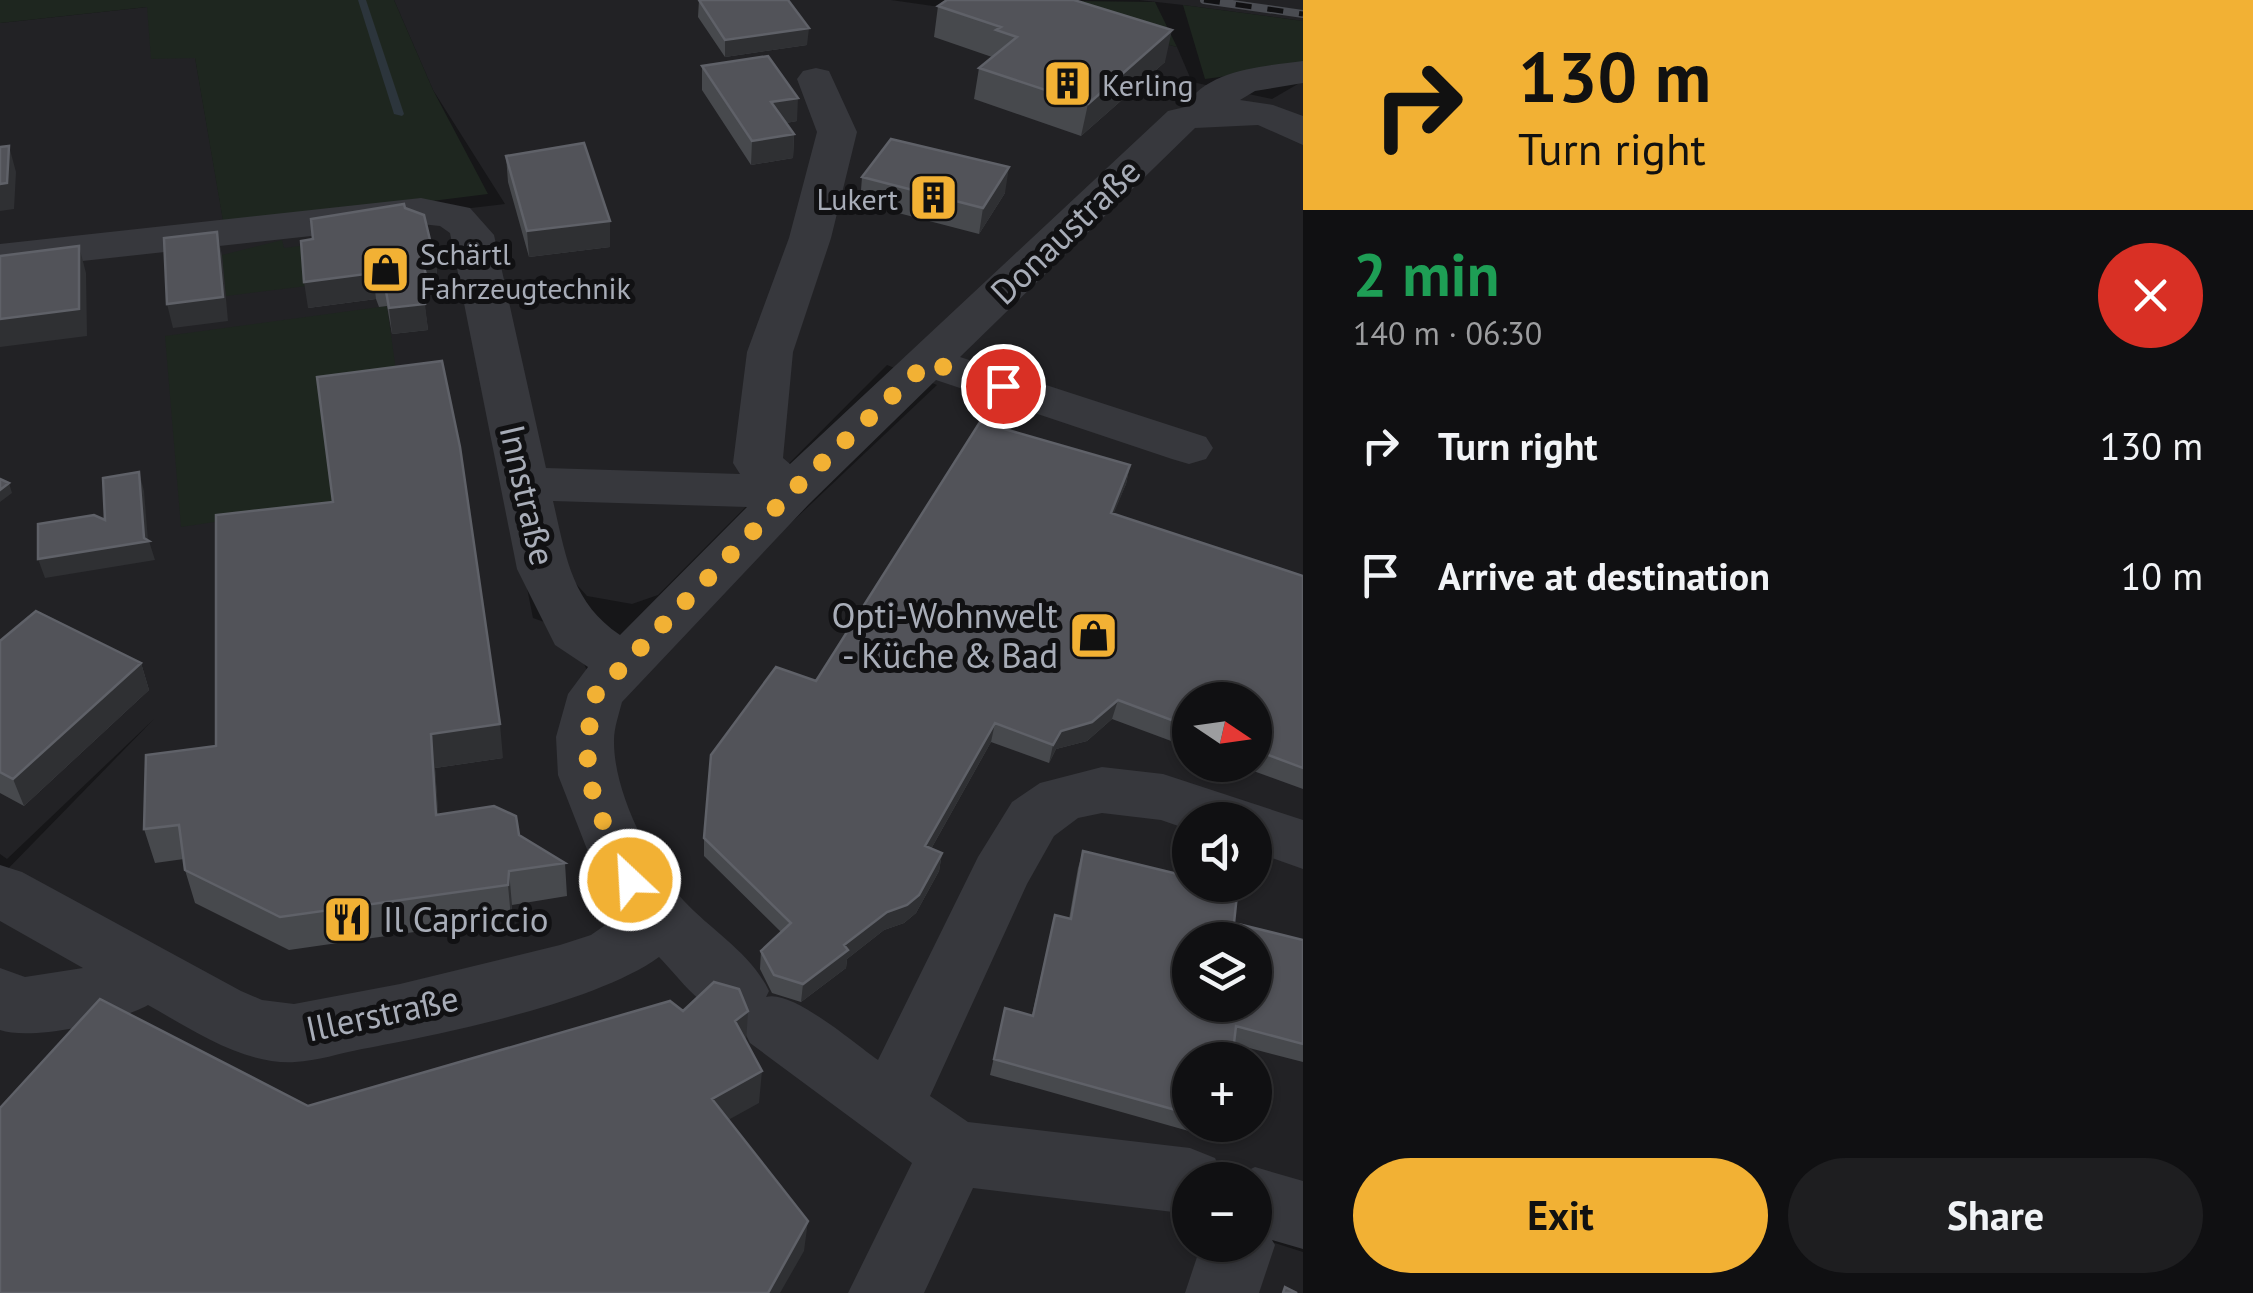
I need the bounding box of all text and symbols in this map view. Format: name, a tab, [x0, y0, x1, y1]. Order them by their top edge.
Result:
text: 130 m	[1518, 31, 1711, 121]
icon: right	[1353, 40, 1483, 170]
building icon: Kerling	[1041, 58, 1093, 110]
place label: Kerling	[1102, 65, 1194, 104]
text: Turn right	[1518, 119, 1706, 177]
street label: Donaustraße	[980, 148, 1150, 314]
building icon: Lukert	[907, 172, 959, 224]
place label: Lukert	[816, 179, 898, 218]
place label: Schärtl Fahrzeugtechnik	[420, 234, 632, 307]
text: 2 min	[1353, 235, 1499, 313]
button: close	[2098, 243, 2203, 348]
shop icon: Schärtl Fahrzeugtechnik	[359, 244, 411, 296]
text: 140 m · 06:30	[1353, 312, 1542, 354]
pin	[961, 344, 1046, 429]
icon: arrive	[976, 359, 1031, 414]
icon: right	[1353, 418, 1408, 473]
street label: Innstraße	[490, 420, 566, 570]
text: Turn right	[1438, 421, 1598, 470]
text: 130 m	[2100, 421, 2203, 470]
icon: arrive	[1353, 548, 1408, 603]
text: Arrive at destination	[1438, 551, 1770, 600]
text: 10 m	[2121, 551, 2203, 600]
place label: Opti-Wohnwelt - Küche & Bad	[832, 592, 1058, 678]
shop icon: Opti-Wohnwelt - Küche & Bad	[1067, 609, 1119, 661]
north arrow	[1172, 682, 1272, 782]
map controls	[1172, 682, 1272, 1262]
button: sound	[1172, 802, 1272, 902]
position arrow	[578, 828, 682, 932]
restaurant icon: Il Capriccio	[322, 893, 374, 945]
place label: Il Capriccio	[383, 896, 549, 942]
button: layers	[1172, 922, 1272, 1022]
street label: Illerstraße	[302, 974, 462, 1052]
button: +	[1172, 1042, 1272, 1142]
button: Exit	[1353, 1158, 1768, 1273]
button: Share	[1788, 1158, 2203, 1273]
button: −	[1172, 1162, 1272, 1262]

